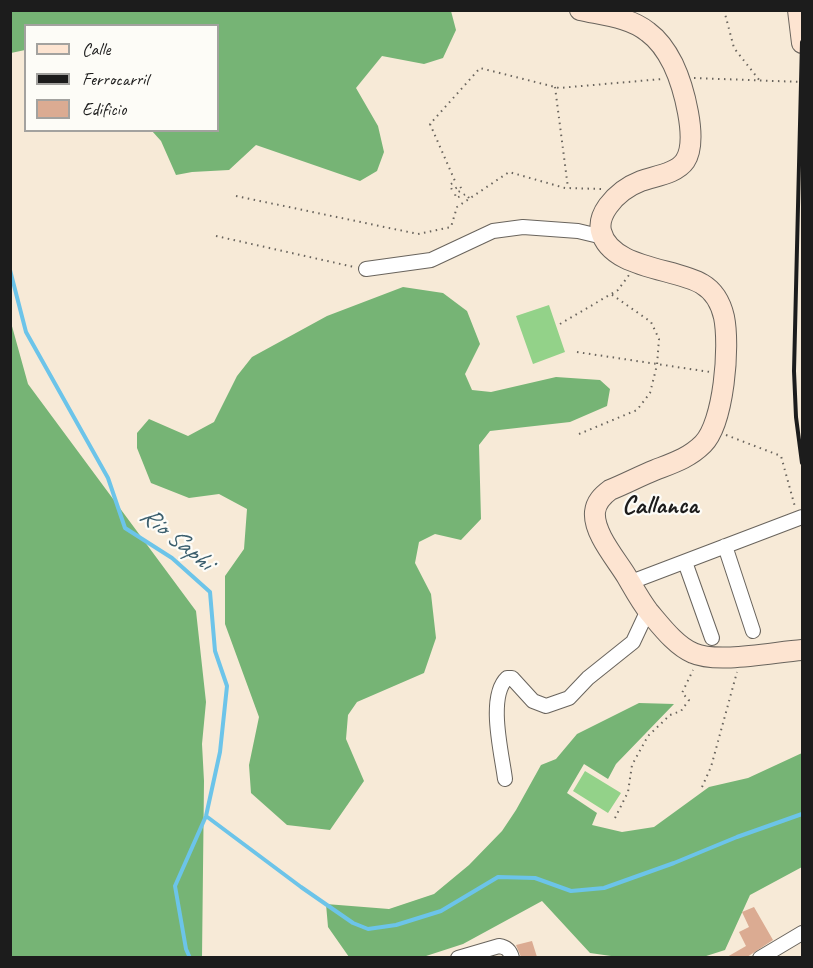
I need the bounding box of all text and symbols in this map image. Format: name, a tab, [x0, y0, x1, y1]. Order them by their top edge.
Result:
legend	[24, 24, 219, 132]
text: Calle	[82, 38, 110, 60]
text: Ferrocarril	[82, 68, 149, 90]
text: Edificio	[82, 98, 126, 120]
district label: Callanca	[622, 490, 698, 522]
water label: Rio Saphi	[133, 500, 219, 578]

